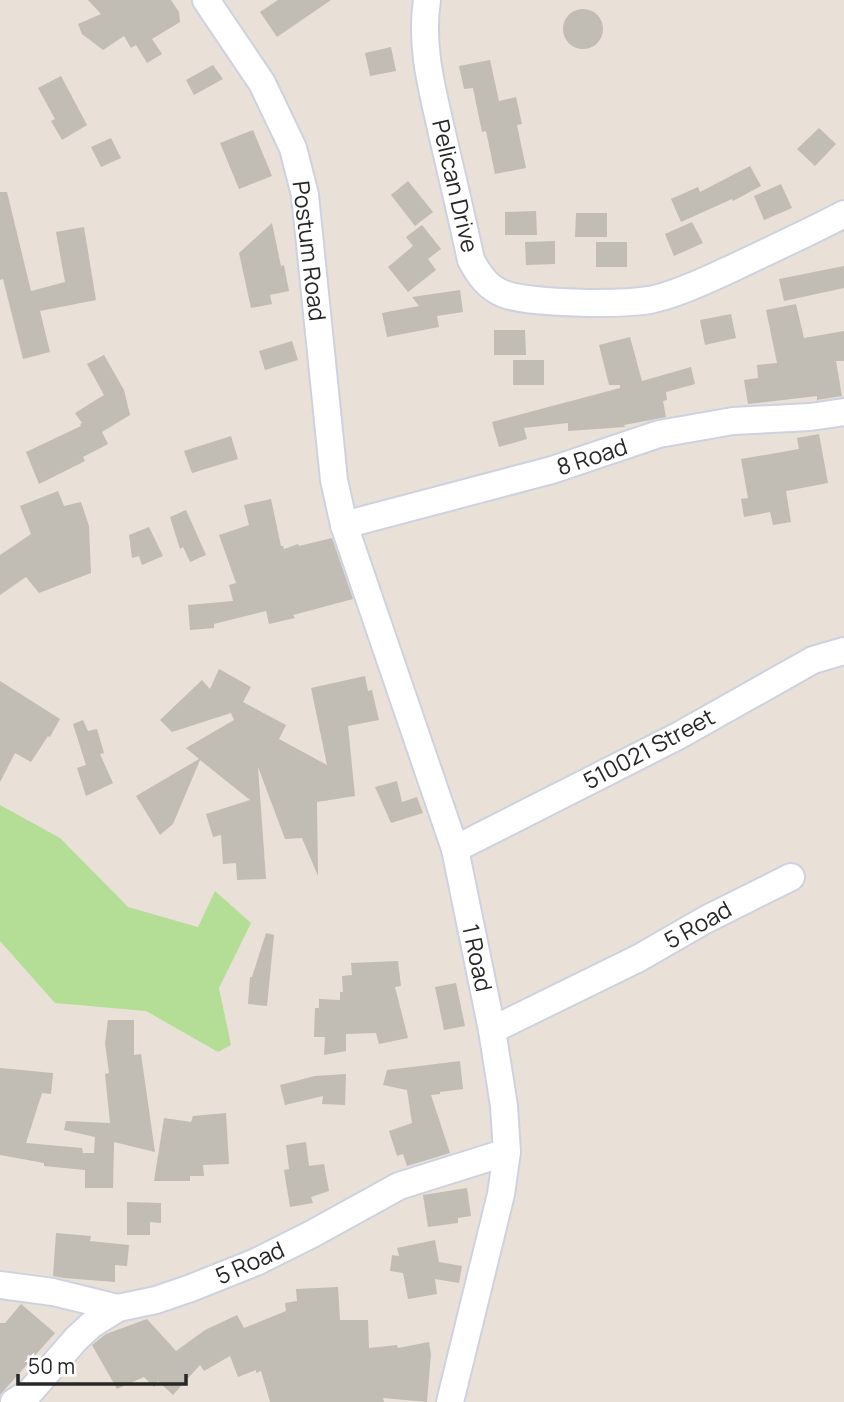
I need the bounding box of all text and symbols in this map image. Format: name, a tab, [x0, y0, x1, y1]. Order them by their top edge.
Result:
street label: Pelican Drive	[425, 116, 487, 255]
street label: Postum Road	[286, 179, 334, 323]
street label: 8 Road	[552, 430, 631, 482]
street label: 510021 Street	[577, 700, 720, 796]
street label: 5 Road	[658, 893, 737, 956]
street label: 1 Road	[455, 921, 501, 994]
street label: 5 Road	[210, 1233, 289, 1291]
scale bar	[18, 1342, 186, 1386]
text: 50 m	[28, 1352, 75, 1380]

